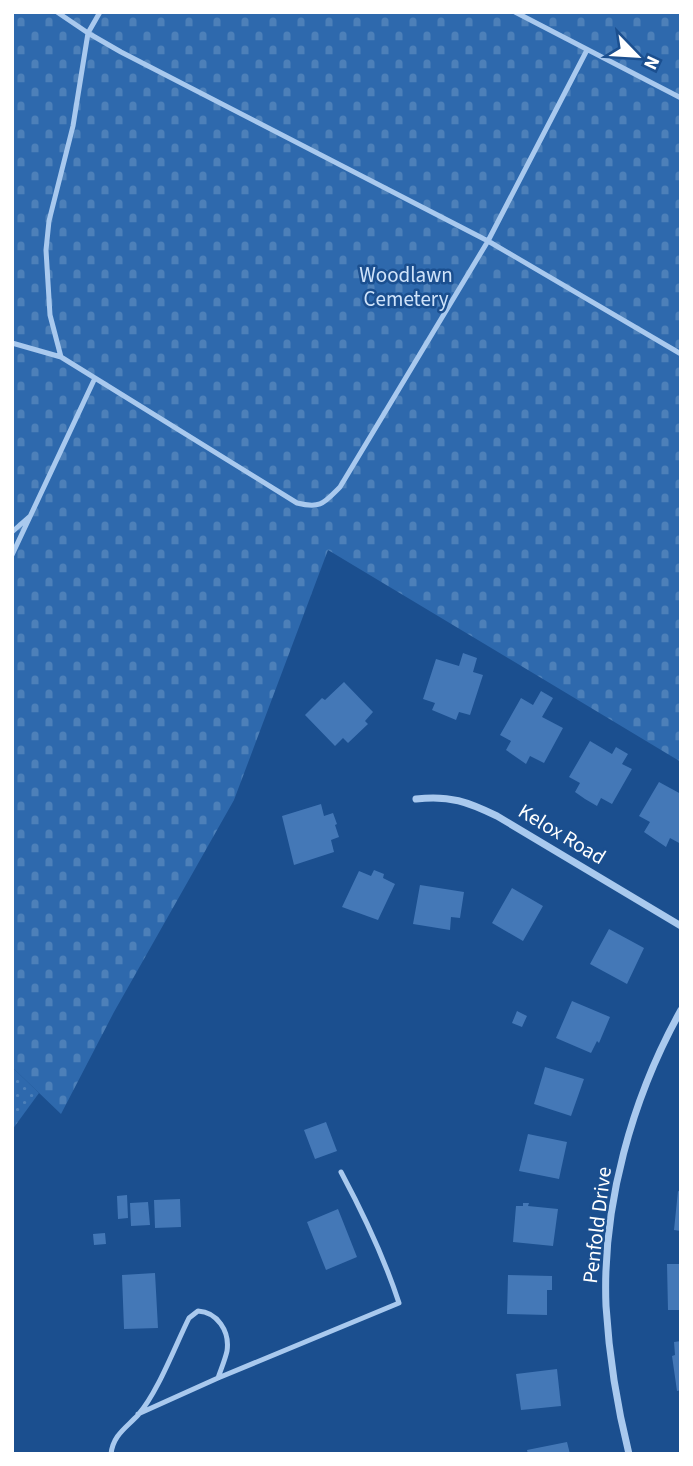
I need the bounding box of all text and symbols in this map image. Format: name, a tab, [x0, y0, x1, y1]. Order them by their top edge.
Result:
north arrow	[602, 21, 672, 91]
text: N	[636, 51, 666, 74]
park label: Woodlawn Cemetery	[359, 260, 453, 314]
street label: Kelox Road	[513, 796, 611, 872]
street label: Penfold Drive	[575, 1165, 619, 1285]

